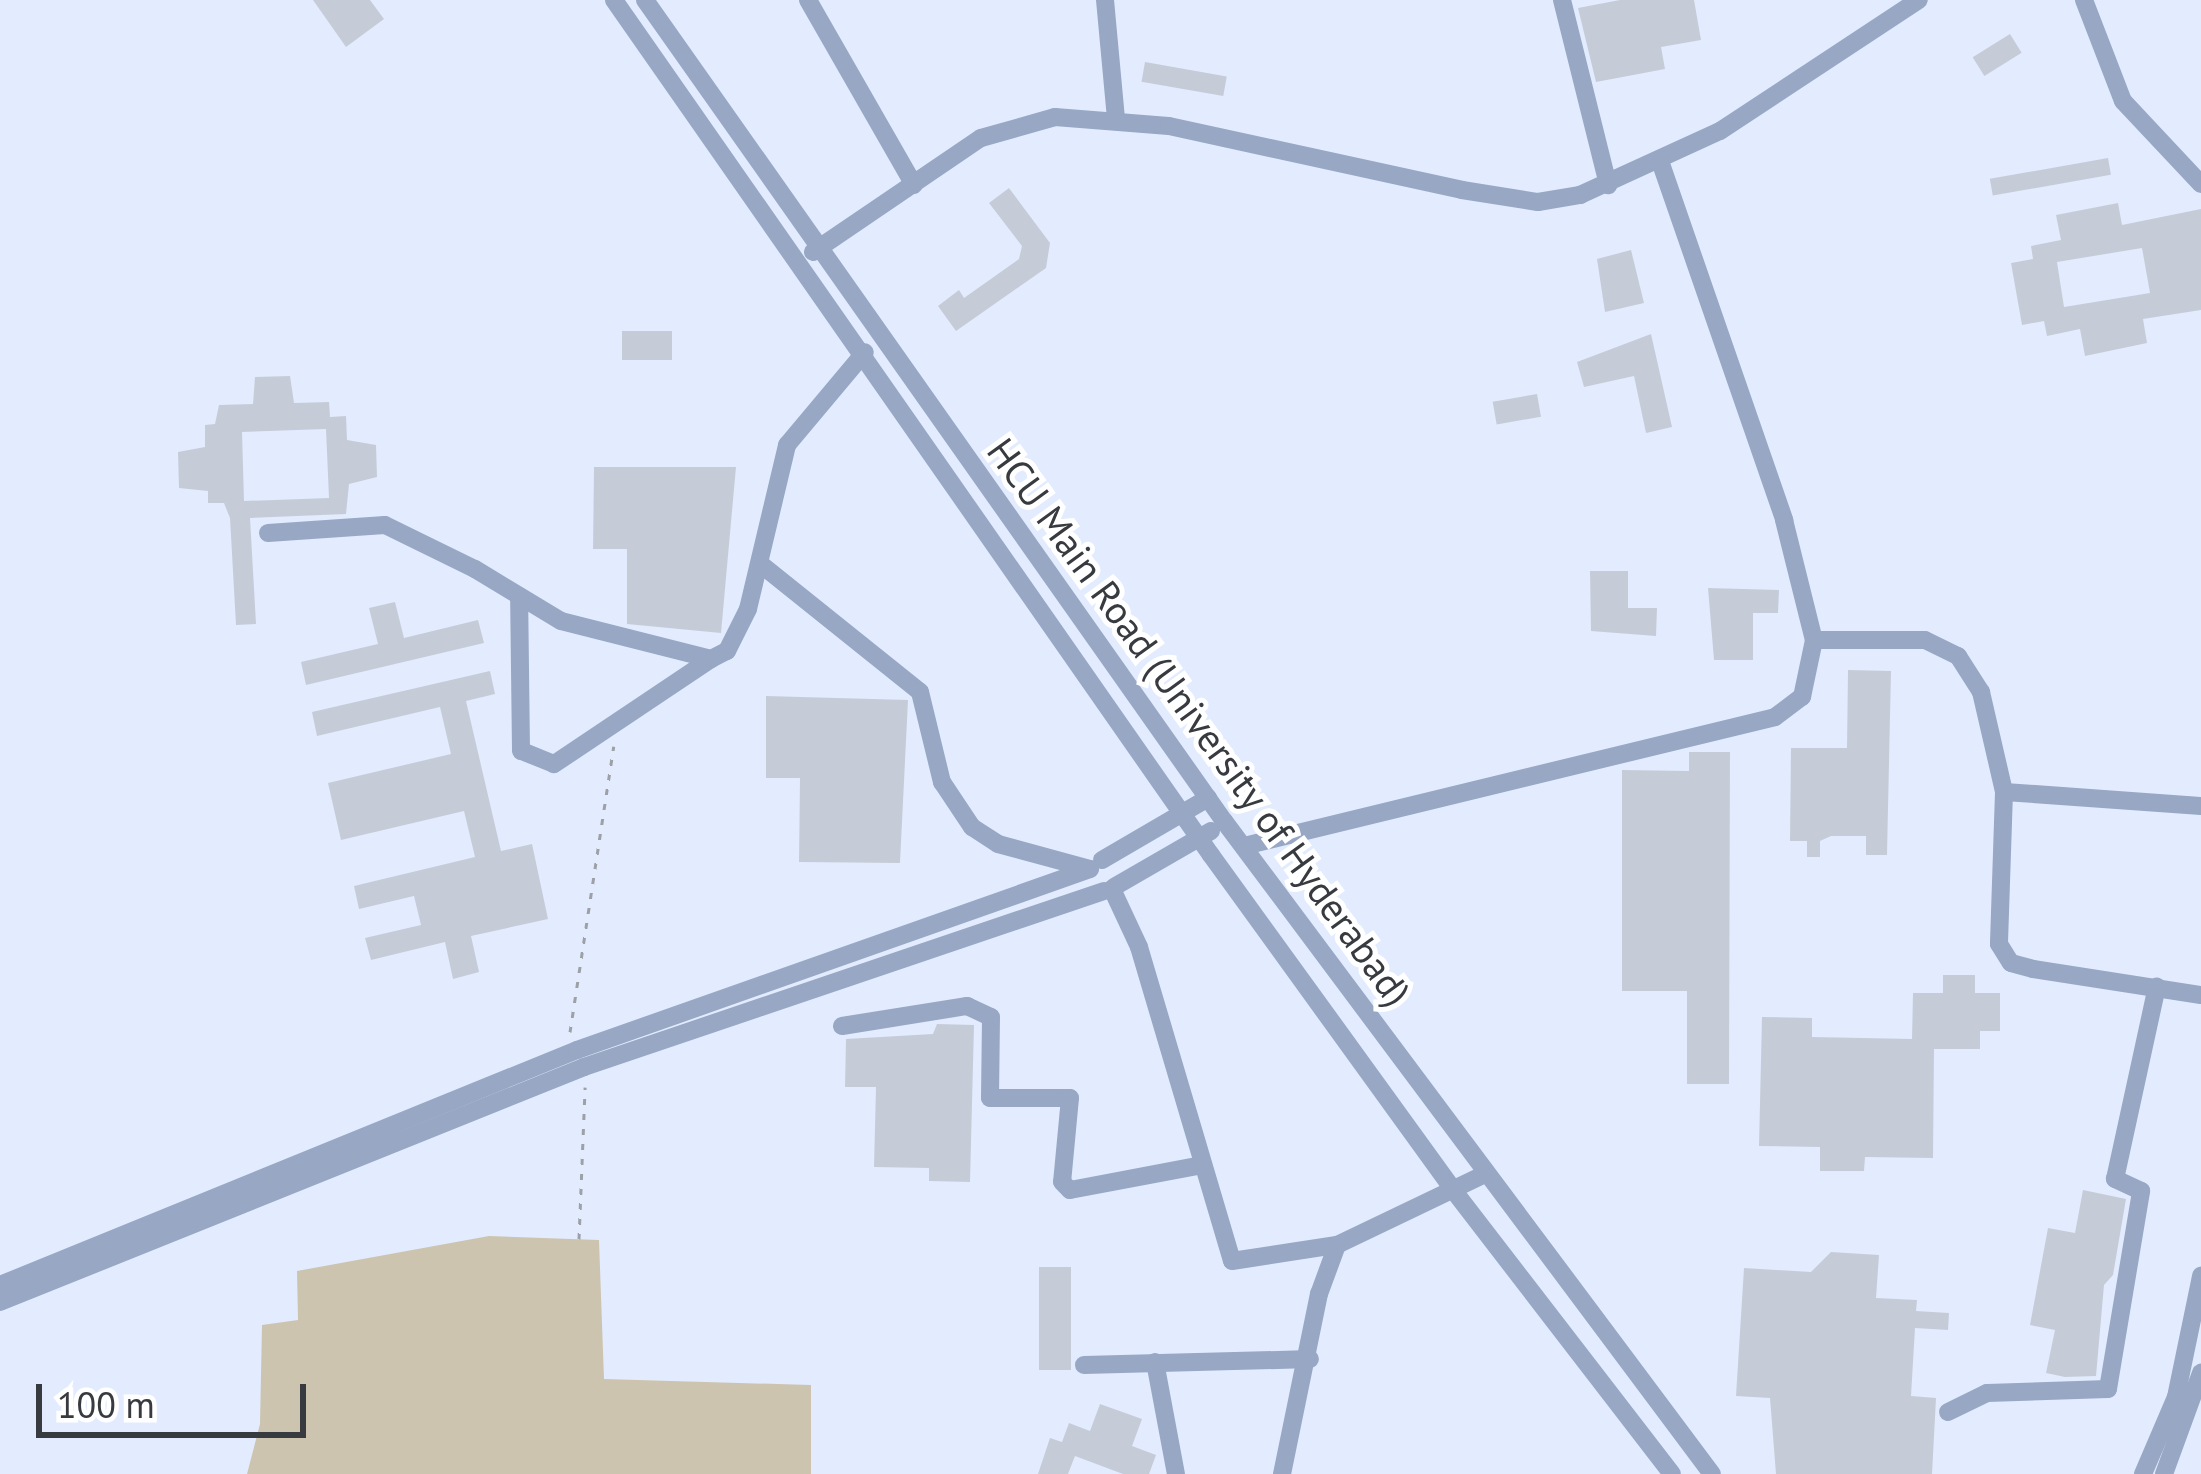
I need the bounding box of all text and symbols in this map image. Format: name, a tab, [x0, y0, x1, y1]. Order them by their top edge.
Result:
street label: HCU Main Road (University of Hyderabad)	[977, 429, 1421, 1015]
scale bar	[42, 1360, 312, 1434]
text: 100 m	[57, 1381, 155, 1428]

